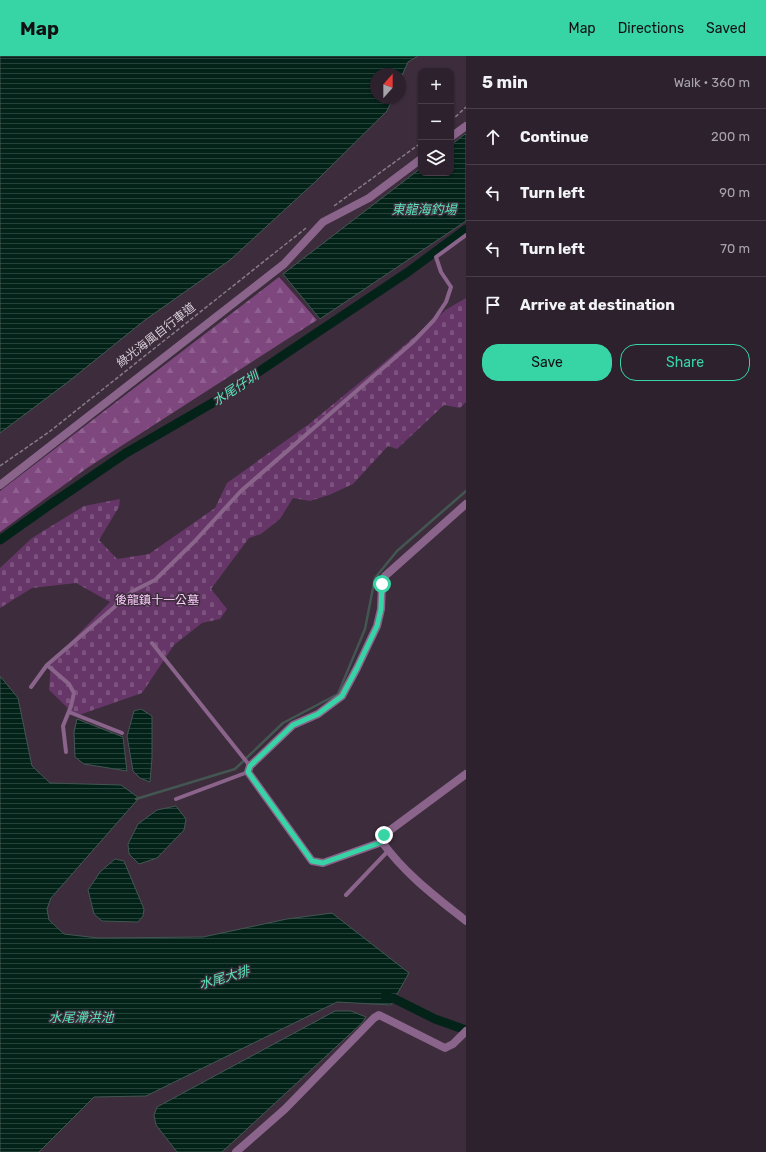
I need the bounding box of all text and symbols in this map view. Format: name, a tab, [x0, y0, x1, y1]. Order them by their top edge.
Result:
text: Map	[20, 17, 59, 40]
text: Map	[569, 20, 596, 37]
text: Directions	[618, 20, 684, 37]
text: Saved	[706, 20, 746, 37]
north arrow	[370, 68, 406, 104]
map controls	[418, 68, 454, 176]
button: +	[418, 68, 454, 104]
text: 5 min	[482, 72, 528, 92]
text: Walk · 360 m	[674, 75, 750, 90]
button: −	[418, 104, 454, 140]
icon: ahead	[482, 126, 504, 148]
text: Continue	[520, 128, 589, 146]
text: 200 m	[711, 129, 750, 144]
button: layers	[418, 140, 454, 176]
icon: left	[482, 182, 504, 204]
text: Turn left	[520, 184, 585, 202]
text: 90 m	[719, 185, 750, 200]
water label: 東龍海釣場	[391, 202, 458, 217]
icon: left	[482, 238, 504, 260]
text: Turn left	[520, 240, 585, 258]
text: 70 m	[720, 241, 750, 256]
icon: arrive	[482, 294, 504, 316]
text: Arrive at destination	[520, 296, 675, 314]
street label: 綠光海風自行車道	[114, 300, 198, 370]
button: Save	[482, 344, 612, 381]
button: Share	[620, 344, 750, 381]
water label: 水尾仔圳	[209, 367, 263, 409]
route start	[373, 575, 391, 593]
park label: 後龍鎮十一公墓	[115, 593, 199, 607]
route end	[375, 826, 393, 844]
water label: 水尾大排	[197, 963, 253, 992]
water label: 水尾滯洪池	[48, 1010, 115, 1025]

